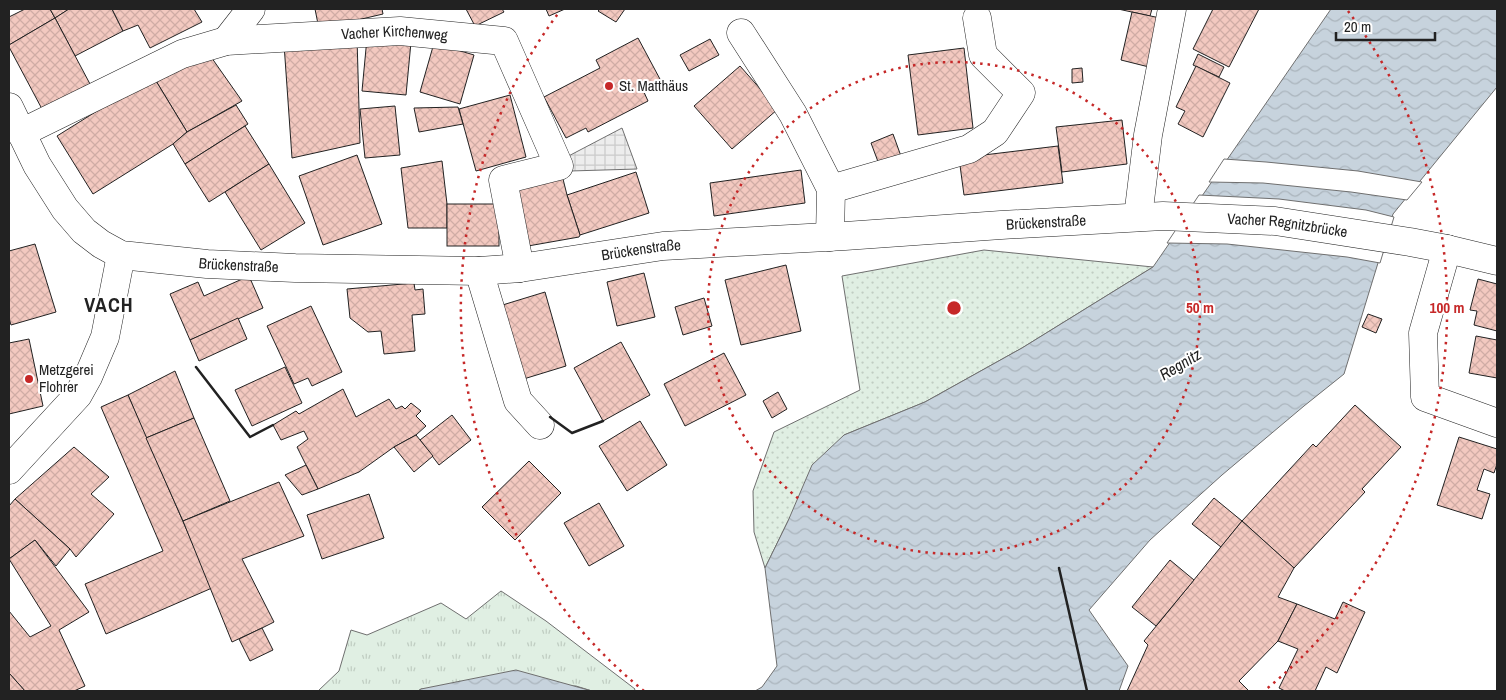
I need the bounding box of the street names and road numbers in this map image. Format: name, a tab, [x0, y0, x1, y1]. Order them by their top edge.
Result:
street label: Vacher Kirchenweg	[341, 20, 449, 46]
street label: Vacher Regnitzbrücke	[1227, 208, 1349, 242]
street label: Brückenstraße	[1005, 209, 1087, 235]
street label: Brückenstraße	[600, 234, 681, 265]
street label: Brückenstraße	[198, 252, 279, 277]

